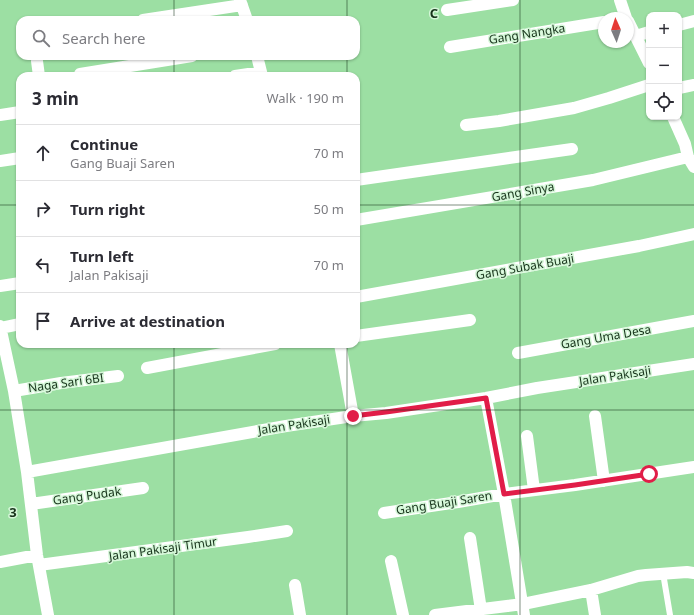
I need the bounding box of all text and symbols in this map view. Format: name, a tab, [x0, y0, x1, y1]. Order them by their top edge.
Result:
text: C	[430, 4, 438, 22]
north arrow	[598, 12, 634, 48]
map controls	[646, 12, 682, 120]
button: +	[646, 12, 682, 48]
search box	[16, 16, 360, 60]
street label: Gang Nangka	[487, 19, 566, 48]
icon: search	[30, 27, 52, 49]
text: Search here	[62, 28, 145, 48]
button: −	[646, 48, 682, 84]
button: locate	[646, 84, 682, 120]
text: 3 min	[32, 87, 79, 110]
text: Walk · 190 m	[266, 89, 344, 107]
text: Continue	[70, 134, 138, 154]
icon: ahead	[32, 142, 54, 164]
text: 70 m	[314, 144, 344, 162]
text: Gang Buaji Saren	[70, 154, 175, 172]
street label: Gang Sinya	[490, 178, 556, 205]
icon: right	[32, 198, 54, 220]
text: Turn right	[70, 199, 145, 219]
text: 50 m	[314, 200, 344, 218]
text: Turn left	[70, 246, 134, 266]
street label: Gang Subak Buaji	[475, 250, 575, 283]
icon: left	[32, 254, 54, 276]
text: 70 m	[314, 256, 344, 274]
text: Jalan Pakisaji	[70, 266, 149, 284]
icon: arrive	[32, 310, 54, 332]
text: Arrive at destination	[70, 311, 225, 331]
street label: Gang Uma Desa	[560, 320, 652, 353]
street label: Jalan Pakisaji	[577, 361, 652, 390]
street label: Naga Sari 6BI	[27, 369, 105, 396]
route end	[344, 407, 362, 425]
street label: Jalan Pakisaji	[256, 410, 331, 439]
route start	[640, 465, 658, 483]
street label: Gang Pudak	[52, 482, 123, 509]
street label: Gang Buaji Saren	[395, 487, 493, 518]
text: 3	[9, 503, 17, 521]
street label: Jalan Pakisaji Timur	[107, 532, 218, 565]

